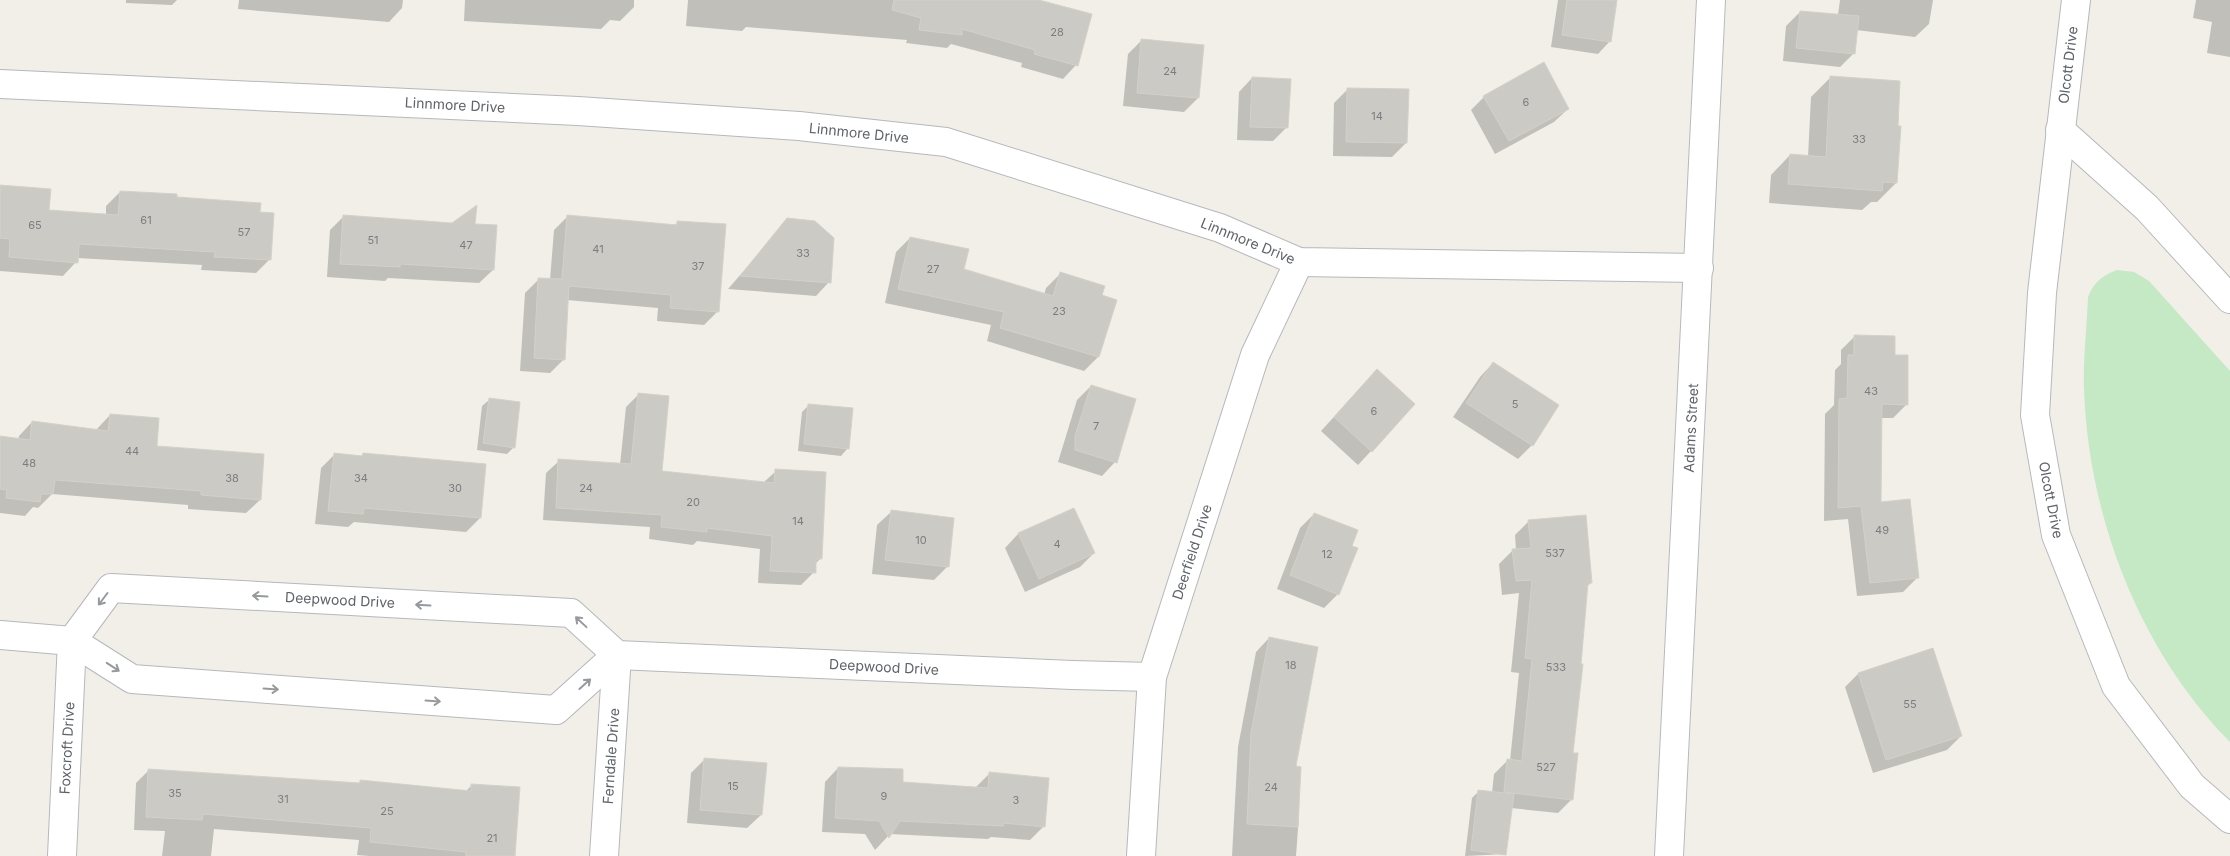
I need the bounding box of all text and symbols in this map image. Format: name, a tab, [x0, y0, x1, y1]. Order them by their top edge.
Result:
house number: 28	[1050, 25, 1064, 39]
street label: Olcott Drive	[2054, 25, 2081, 105]
house number: 24	[1163, 64, 1177, 78]
street label: Linnmore Drive	[404, 93, 506, 116]
house number: 6	[1523, 95, 1530, 109]
house number: 14	[1371, 109, 1383, 123]
street label: Linnmore Drive	[808, 119, 910, 146]
house number: 33	[1852, 132, 1866, 146]
house number: 61	[140, 213, 152, 227]
street label: Linnmore Drive	[1198, 214, 1298, 267]
house number: 65	[28, 218, 42, 232]
house number: 57	[238, 225, 250, 239]
house number: 51	[367, 233, 379, 247]
house number: 47	[459, 238, 473, 252]
house number: 41	[592, 242, 604, 256]
house number: 33	[796, 246, 810, 260]
house number: 37	[691, 259, 705, 273]
house number: 27	[927, 262, 939, 276]
house number: 23	[1052, 304, 1066, 318]
street label: Adams Street	[1680, 383, 1701, 473]
house number: 43	[1864, 384, 1878, 398]
house number: 5	[1512, 397, 1519, 411]
house number: 6	[1371, 404, 1378, 418]
house number: 7	[1093, 419, 1099, 433]
house number: 44	[125, 444, 139, 458]
house number: 48	[22, 456, 36, 470]
street label: Olcott Drive	[2036, 460, 2067, 540]
house number: 38	[225, 471, 239, 485]
house number: 34	[354, 471, 368, 485]
house number: 30	[448, 481, 462, 495]
house number: 24	[579, 481, 593, 495]
house number: 20	[686, 495, 700, 509]
street label: Deerfield Drive	[1168, 502, 1215, 602]
house number: 14	[792, 514, 804, 528]
house number: 49	[1875, 523, 1889, 537]
house number: 10	[915, 533, 927, 547]
house number: 4	[1053, 537, 1061, 551]
house number: 537	[1545, 546, 1565, 560]
house number: 12	[1321, 547, 1333, 561]
street label: Deepwood Drive	[285, 588, 395, 611]
one-way arrow	[98, 592, 108, 606]
one-way arrow	[253, 592, 269, 601]
one-way arrow	[415, 600, 431, 609]
one-way arrow	[575, 616, 588, 628]
street label: Deepwood Drive	[829, 655, 939, 678]
house number: 18	[1285, 658, 1297, 672]
house number: 533	[1546, 660, 1566, 674]
one-way arrow	[105, 662, 119, 672]
one-way arrow	[579, 678, 592, 690]
one-way arrow	[263, 685, 279, 694]
one-way arrow	[425, 697, 441, 706]
house number: 55	[1903, 697, 1917, 711]
street label: Foxcroft Drive	[56, 701, 77, 795]
street label: Ferndale Drive	[599, 707, 622, 805]
house number: 527	[1536, 760, 1556, 774]
house number: 15	[727, 779, 739, 793]
house number: 24	[1264, 780, 1278, 794]
house number: 35	[168, 786, 182, 800]
house number: 9	[881, 789, 888, 803]
house number: 31	[277, 792, 289, 806]
house number: 3	[1013, 793, 1020, 807]
house number: 25	[380, 804, 394, 818]
house number: 21	[486, 831, 498, 845]

